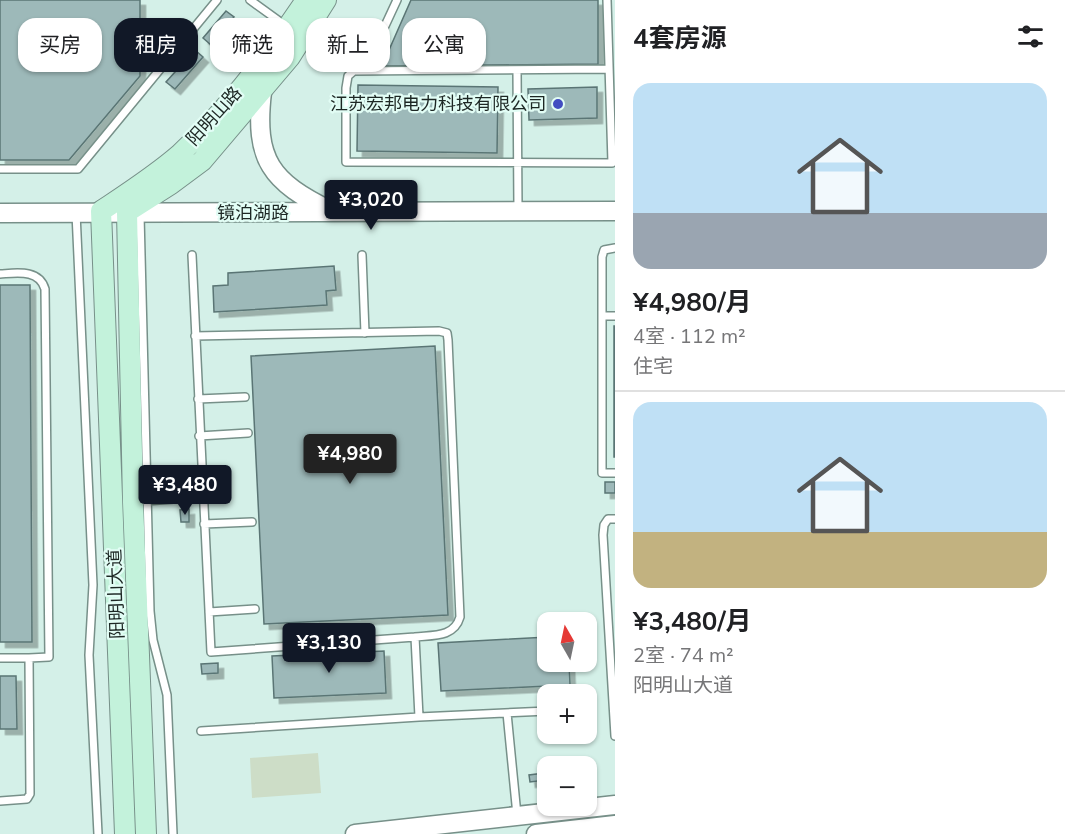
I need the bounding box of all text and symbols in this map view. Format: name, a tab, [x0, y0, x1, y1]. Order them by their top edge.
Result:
chip: 买房	[18, 18, 102, 72]
chip: 租房	[114, 18, 198, 72]
chip: 筛选	[210, 18, 294, 72]
chip: 新上	[306, 18, 390, 72]
chip: 公寓	[402, 18, 486, 72]
icon: filters	[1014, 20, 1047, 53]
text: 4套房源	[633, 21, 727, 56]
street label: 阳明山路	[181, 81, 247, 151]
place label: 江苏宏邦电力科技有限公司	[330, 92, 546, 116]
marker: 江苏宏邦电力科技有限公司	[551, 97, 565, 111]
icon: home	[786, 122, 894, 230]
pin: ¥3,020	[322, 180, 420, 231]
text: ¥3,020	[339, 186, 403, 213]
street label: 镜泊湖路	[217, 201, 289, 225]
text: ¥4,980/月	[633, 285, 752, 320]
text: 4室 · 112 m²	[633, 323, 746, 350]
text: 住宅	[633, 353, 673, 380]
pin: ¥4,980	[301, 434, 399, 485]
text: ¥4,980	[318, 440, 382, 467]
icon: home	[786, 441, 894, 549]
pin: ¥3,480	[136, 465, 234, 516]
text: ¥3,480	[153, 471, 217, 498]
street label: 阳明山大道	[102, 549, 130, 639]
text: ¥3,480/月	[633, 604, 752, 639]
north arrow	[537, 612, 597, 672]
map controls	[537, 612, 597, 816]
pin: ¥3,130	[280, 623, 378, 674]
text: ¥3,130	[297, 629, 361, 656]
text: 2室 · 74 m²	[633, 642, 734, 669]
text: 阳明山大道	[633, 672, 733, 699]
button: +	[537, 684, 597, 744]
button: −	[537, 756, 597, 816]

